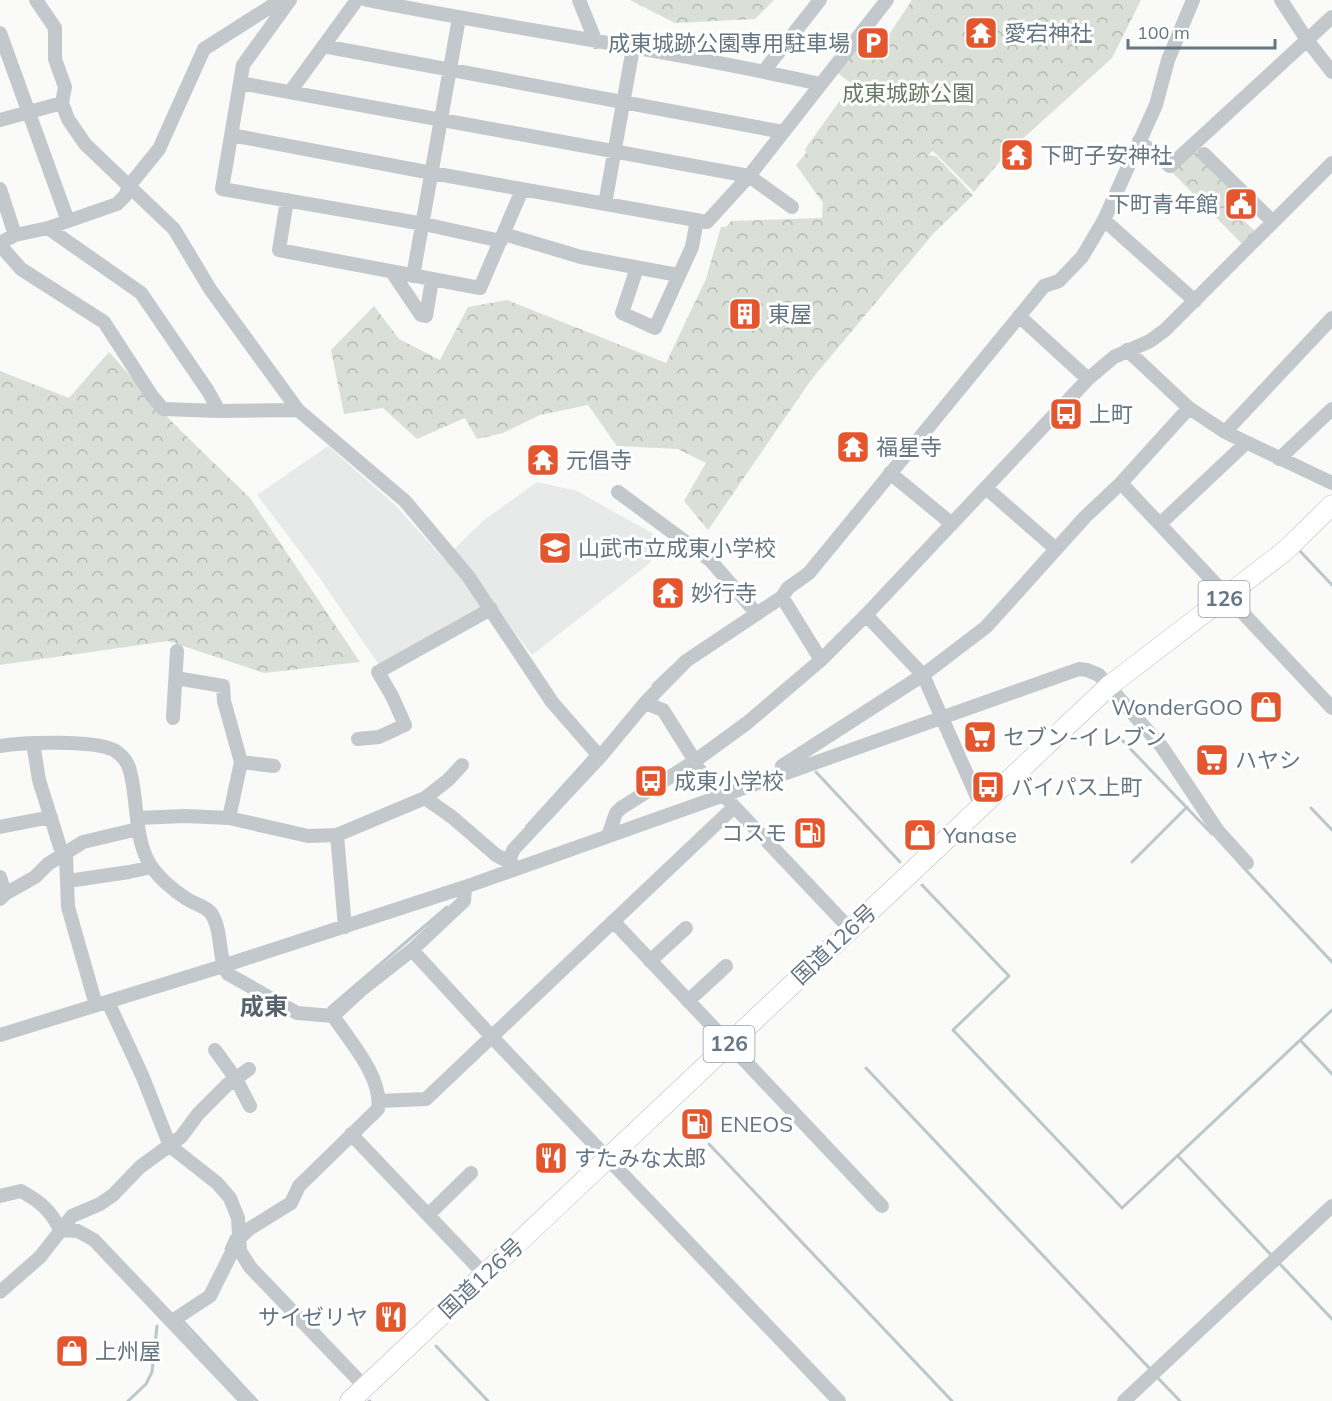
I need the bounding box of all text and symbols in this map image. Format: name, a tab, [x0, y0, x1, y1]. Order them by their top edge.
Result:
scale bar	[1128, 12, 1275, 50]
temple icon: 愛宕神社	[963, 15, 999, 51]
place label: 愛宕神社	[1004, 19, 1092, 47]
text: 100 m	[1137, 21, 1190, 44]
parking icon: 成東城跡公園専用駐車場	[855, 25, 891, 61]
place label: 成東城跡公園専用駐車場	[608, 29, 850, 57]
park label: 成東城跡公園	[842, 79, 974, 107]
temple icon: 下町子安神社	[999, 137, 1035, 173]
place label: 下町子安神社	[1040, 141, 1172, 169]
public building icon: 下町青年館	[1223, 186, 1259, 222]
place label: 下町青年館	[1108, 190, 1218, 218]
building icon: 東屋	[727, 296, 763, 332]
place label: 東屋	[768, 300, 812, 328]
bus stop icon: 上町	[1048, 396, 1084, 432]
place label: 上町	[1089, 400, 1133, 428]
temple icon: 福星寺	[835, 429, 871, 465]
place label: 福星寺	[876, 433, 942, 461]
temple icon: 元倡寺	[525, 442, 561, 478]
place label: 元倡寺	[566, 446, 632, 474]
school or university icon: 山武市立成東小学校	[537, 530, 573, 566]
place label: 山武市立成東小学校	[578, 534, 776, 562]
temple icon: 妙行寺	[650, 575, 686, 611]
place label: 妙行寺	[691, 579, 757, 607]
road number: 126	[1198, 581, 1250, 617]
shop icon: WonderGOO	[1248, 689, 1284, 725]
place label: WonderGOO	[1111, 693, 1243, 721]
supermarket icon: セブン-イレブン	[962, 719, 998, 755]
place label: セブン-イレブン	[1003, 723, 1166, 751]
supermarket icon: ハヤシ	[1194, 742, 1230, 778]
place label: ハヤシ	[1235, 746, 1301, 774]
bus stop icon: 成東小学校	[633, 763, 669, 799]
place label: 成東小学校	[674, 767, 784, 795]
bus stop icon: バイパス上町	[970, 769, 1006, 805]
place label: バイパス上町	[1011, 773, 1143, 801]
fuel station icon: コスモ	[792, 815, 828, 851]
shop icon: Yanase	[902, 817, 938, 853]
place label: コスモ	[721, 819, 787, 847]
place label: Yanase	[942, 821, 1017, 849]
street label: 国道126号	[786, 898, 882, 990]
district label: 成東	[240, 991, 288, 1021]
road number: 126	[704, 1026, 754, 1062]
fuel station icon: ENEOS	[679, 1106, 715, 1142]
place label: ENEOS	[720, 1110, 793, 1138]
restaurant icon: すたみな太郎	[533, 1140, 569, 1176]
place label: すたみな太郎	[574, 1144, 706, 1172]
street label: 国道126号	[433, 1232, 529, 1324]
restaurant icon: サイゼリヤ	[373, 1299, 409, 1335]
place label: サイゼリヤ	[258, 1303, 368, 1331]
shop icon: 上州屋	[54, 1333, 90, 1369]
place label: 上州屋	[95, 1337, 161, 1365]

